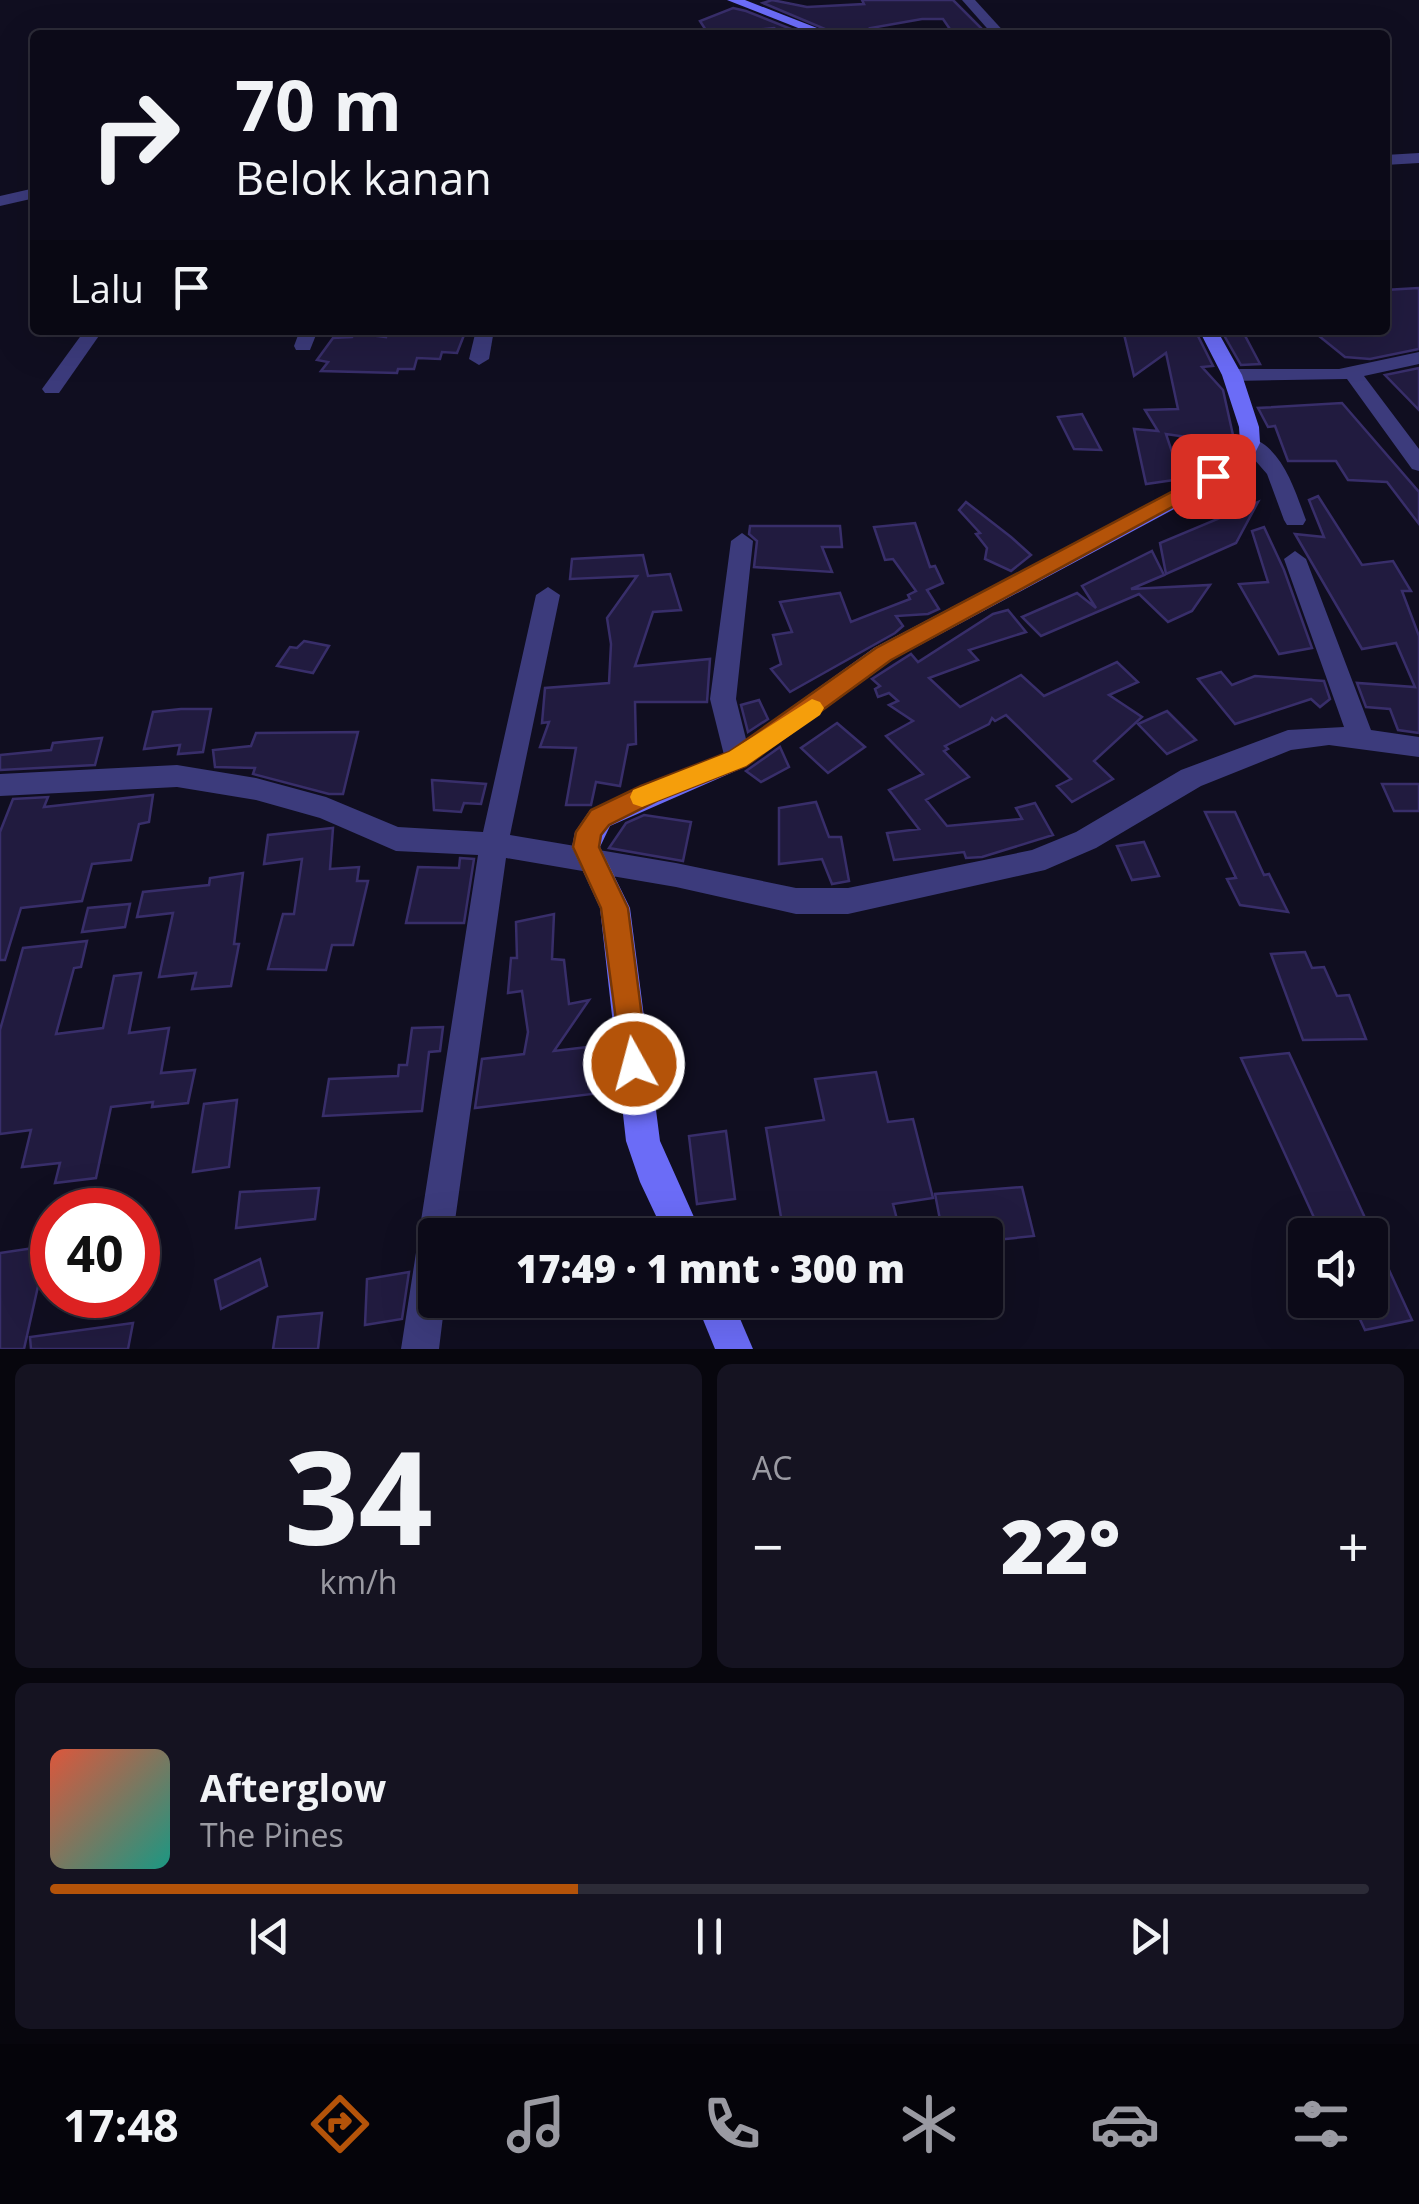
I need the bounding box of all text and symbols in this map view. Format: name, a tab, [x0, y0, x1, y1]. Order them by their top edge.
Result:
text: 70 m	[235, 56, 402, 152]
icon: right	[70, 70, 200, 200]
text: Belok kanan	[235, 147, 492, 208]
icon: arrive	[164, 260, 219, 315]
text: Lalu	[70, 262, 144, 314]
pin	[1171, 434, 1256, 519]
icon: arrive	[1186, 449, 1241, 504]
position arrow	[582, 1012, 686, 1116]
speed limit sign: 40	[30, 1188, 160, 1318]
map controls	[1288, 1218, 1388, 1318]
button: sound	[1288, 1218, 1388, 1318]
text: 17:49 · 1 mnt · 300 m	[516, 1242, 905, 1294]
text: 34	[284, 1406, 433, 1583]
text: AC	[752, 1446, 792, 1489]
text: 22°	[1001, 1494, 1120, 1596]
text: −	[752, 1508, 783, 1583]
text: +	[1338, 1508, 1369, 1583]
text: km/h	[320, 1560, 397, 1603]
text: Afterglow	[200, 1761, 386, 1813]
text: The Pines	[200, 1813, 344, 1856]
icon: previous	[242, 1909, 297, 1964]
icon: pause	[682, 1909, 737, 1964]
icon: next	[1122, 1909, 1177, 1964]
icon: directions	[305, 2089, 375, 2159]
icon: music	[501, 2089, 571, 2159]
icon: phone	[697, 2089, 767, 2159]
icon: climate	[894, 2089, 964, 2159]
icon: car	[1090, 2089, 1160, 2159]
icon: filters	[1286, 2089, 1356, 2159]
text: 17:48	[63, 2094, 179, 2155]

